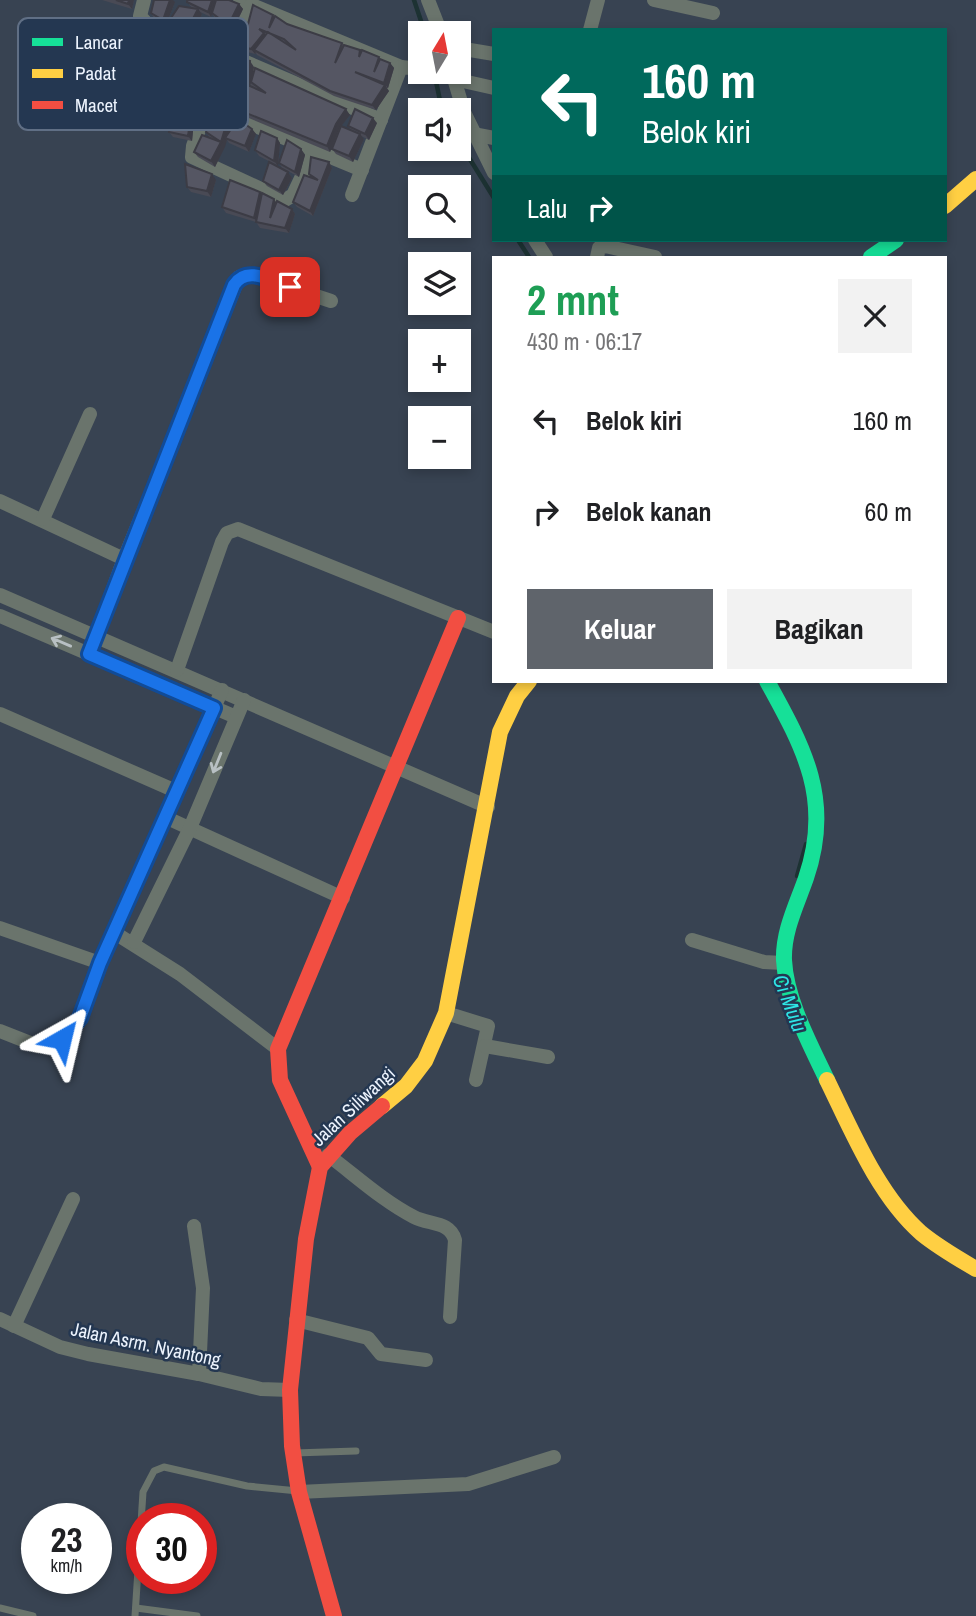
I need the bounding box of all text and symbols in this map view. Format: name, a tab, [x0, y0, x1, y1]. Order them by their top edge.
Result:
legend	[18, 18, 248, 130]
north arrow	[408, 21, 471, 84]
map controls	[408, 21, 471, 469]
text: Lancar	[75, 29, 123, 55]
text: 160 m	[642, 47, 756, 113]
icon: left	[527, 56, 618, 147]
text: Padat	[75, 60, 116, 86]
text: Macet	[75, 92, 118, 118]
button: sound	[408, 98, 471, 161]
text: Belok kiri	[642, 110, 751, 153]
button: search	[408, 175, 471, 238]
icon: right	[581, 189, 619, 227]
text: Lalu	[527, 191, 567, 226]
button: layers	[408, 252, 471, 315]
pin	[260, 257, 320, 317]
icon: arrive	[271, 268, 309, 306]
text: 2 mnt	[527, 272, 619, 328]
button: close	[838, 279, 912, 353]
text: 430 m · 06:17	[527, 326, 642, 357]
button: +	[408, 329, 471, 392]
icon: left	[527, 402, 565, 440]
text: Belok kiri	[586, 403, 682, 438]
text: 160 m	[853, 403, 912, 438]
button: −	[408, 406, 471, 469]
icon: right	[527, 493, 565, 531]
text: Belok kanan	[586, 494, 712, 529]
text: 60 m	[865, 494, 912, 529]
button: Keluar	[527, 589, 713, 669]
button: Bagikan	[727, 589, 912, 669]
one-way arrow	[50, 635, 72, 648]
one-way arrow	[210, 751, 223, 773]
water label: Ci Mulu	[766, 970, 814, 1036]
position arrow	[25, 1002, 99, 1076]
street label: Jalan Siliwangi	[305, 1060, 401, 1152]
street label: Jalan Asrm. Nyantong	[69, 1315, 224, 1373]
speed limit sign: 30	[126, 1503, 217, 1594]
text: 23	[51, 1516, 82, 1563]
text: km/h	[51, 1553, 83, 1578]

